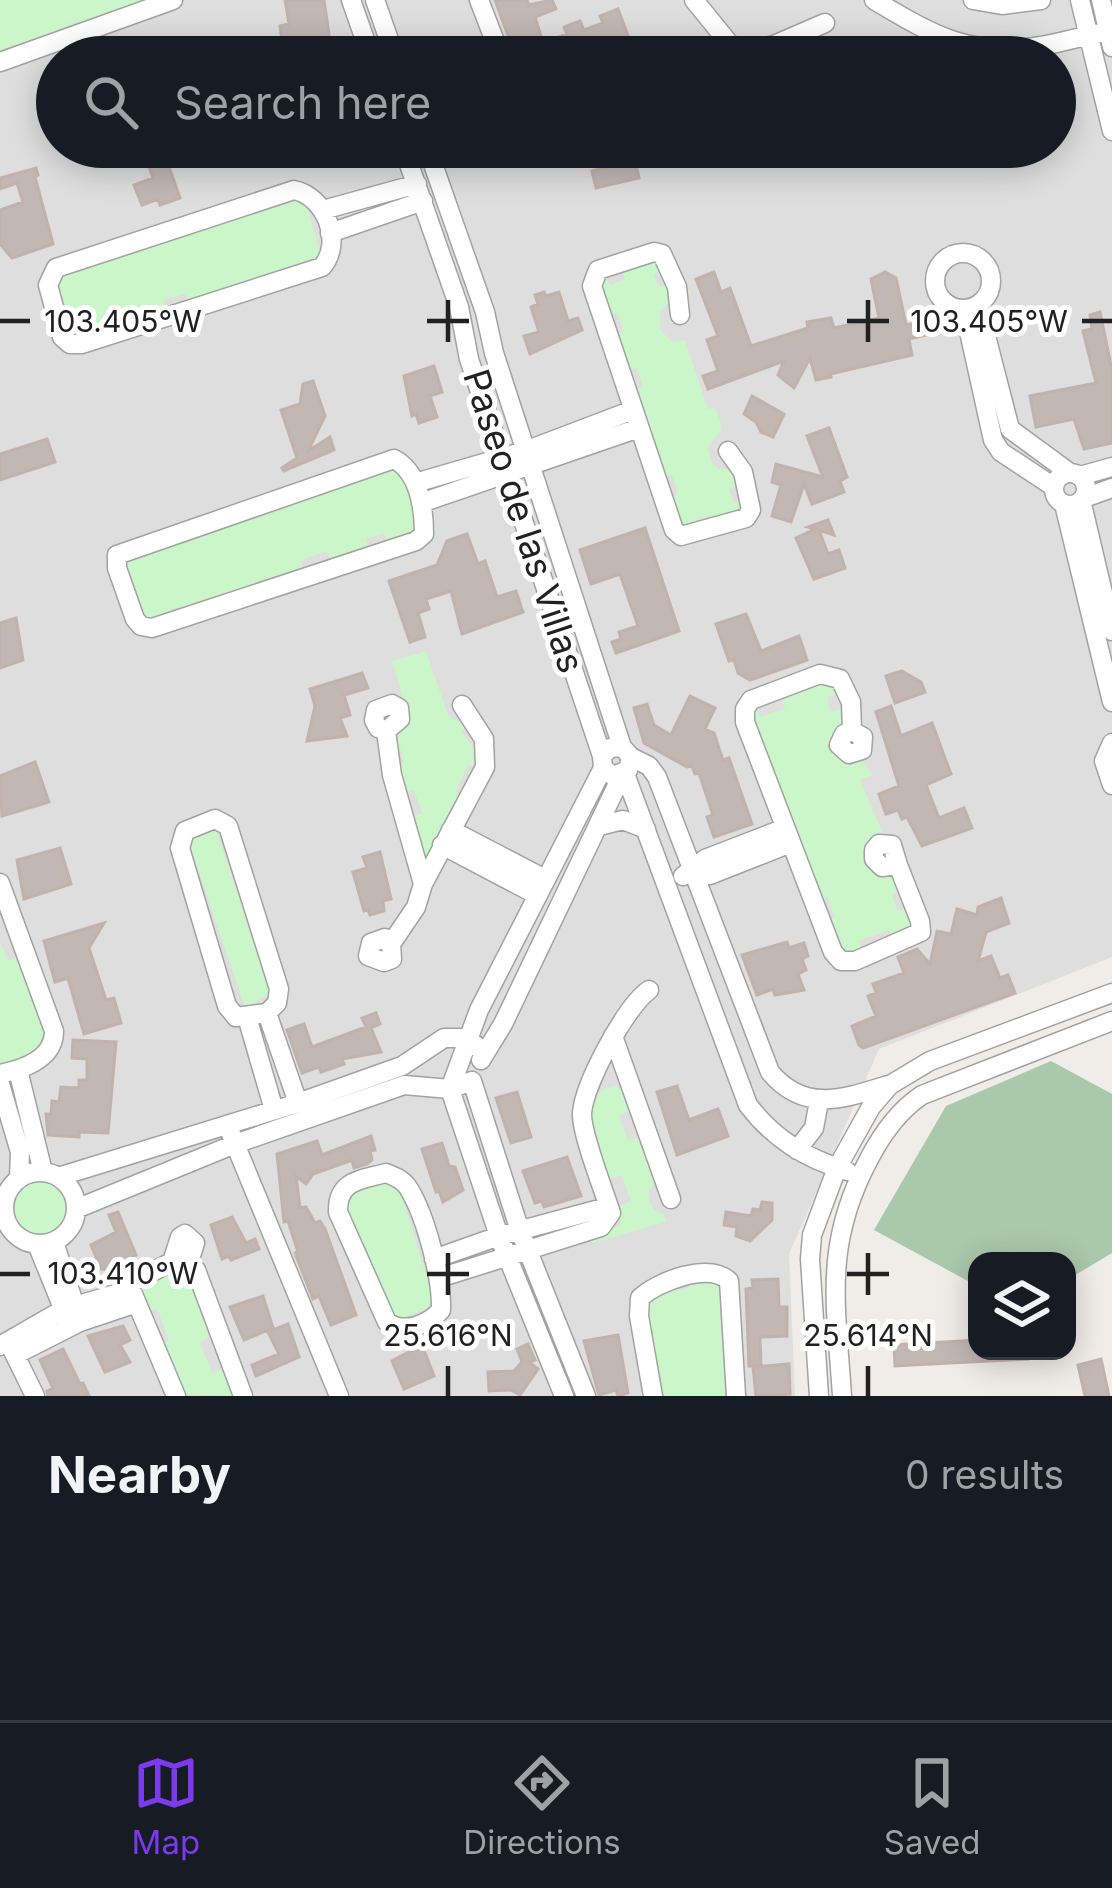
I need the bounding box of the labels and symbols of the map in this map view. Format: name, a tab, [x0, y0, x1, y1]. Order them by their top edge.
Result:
text: 103.405°W	[44, 303, 202, 339]
text: 103.405°W	[910, 303, 1068, 339]
street label: Paseo de las Villas	[454, 364, 594, 678]
text: 103.410°W	[48, 1255, 198, 1291]
text: 25.616°N	[383, 1317, 513, 1353]
text: 25.614°N	[803, 1317, 933, 1353]

